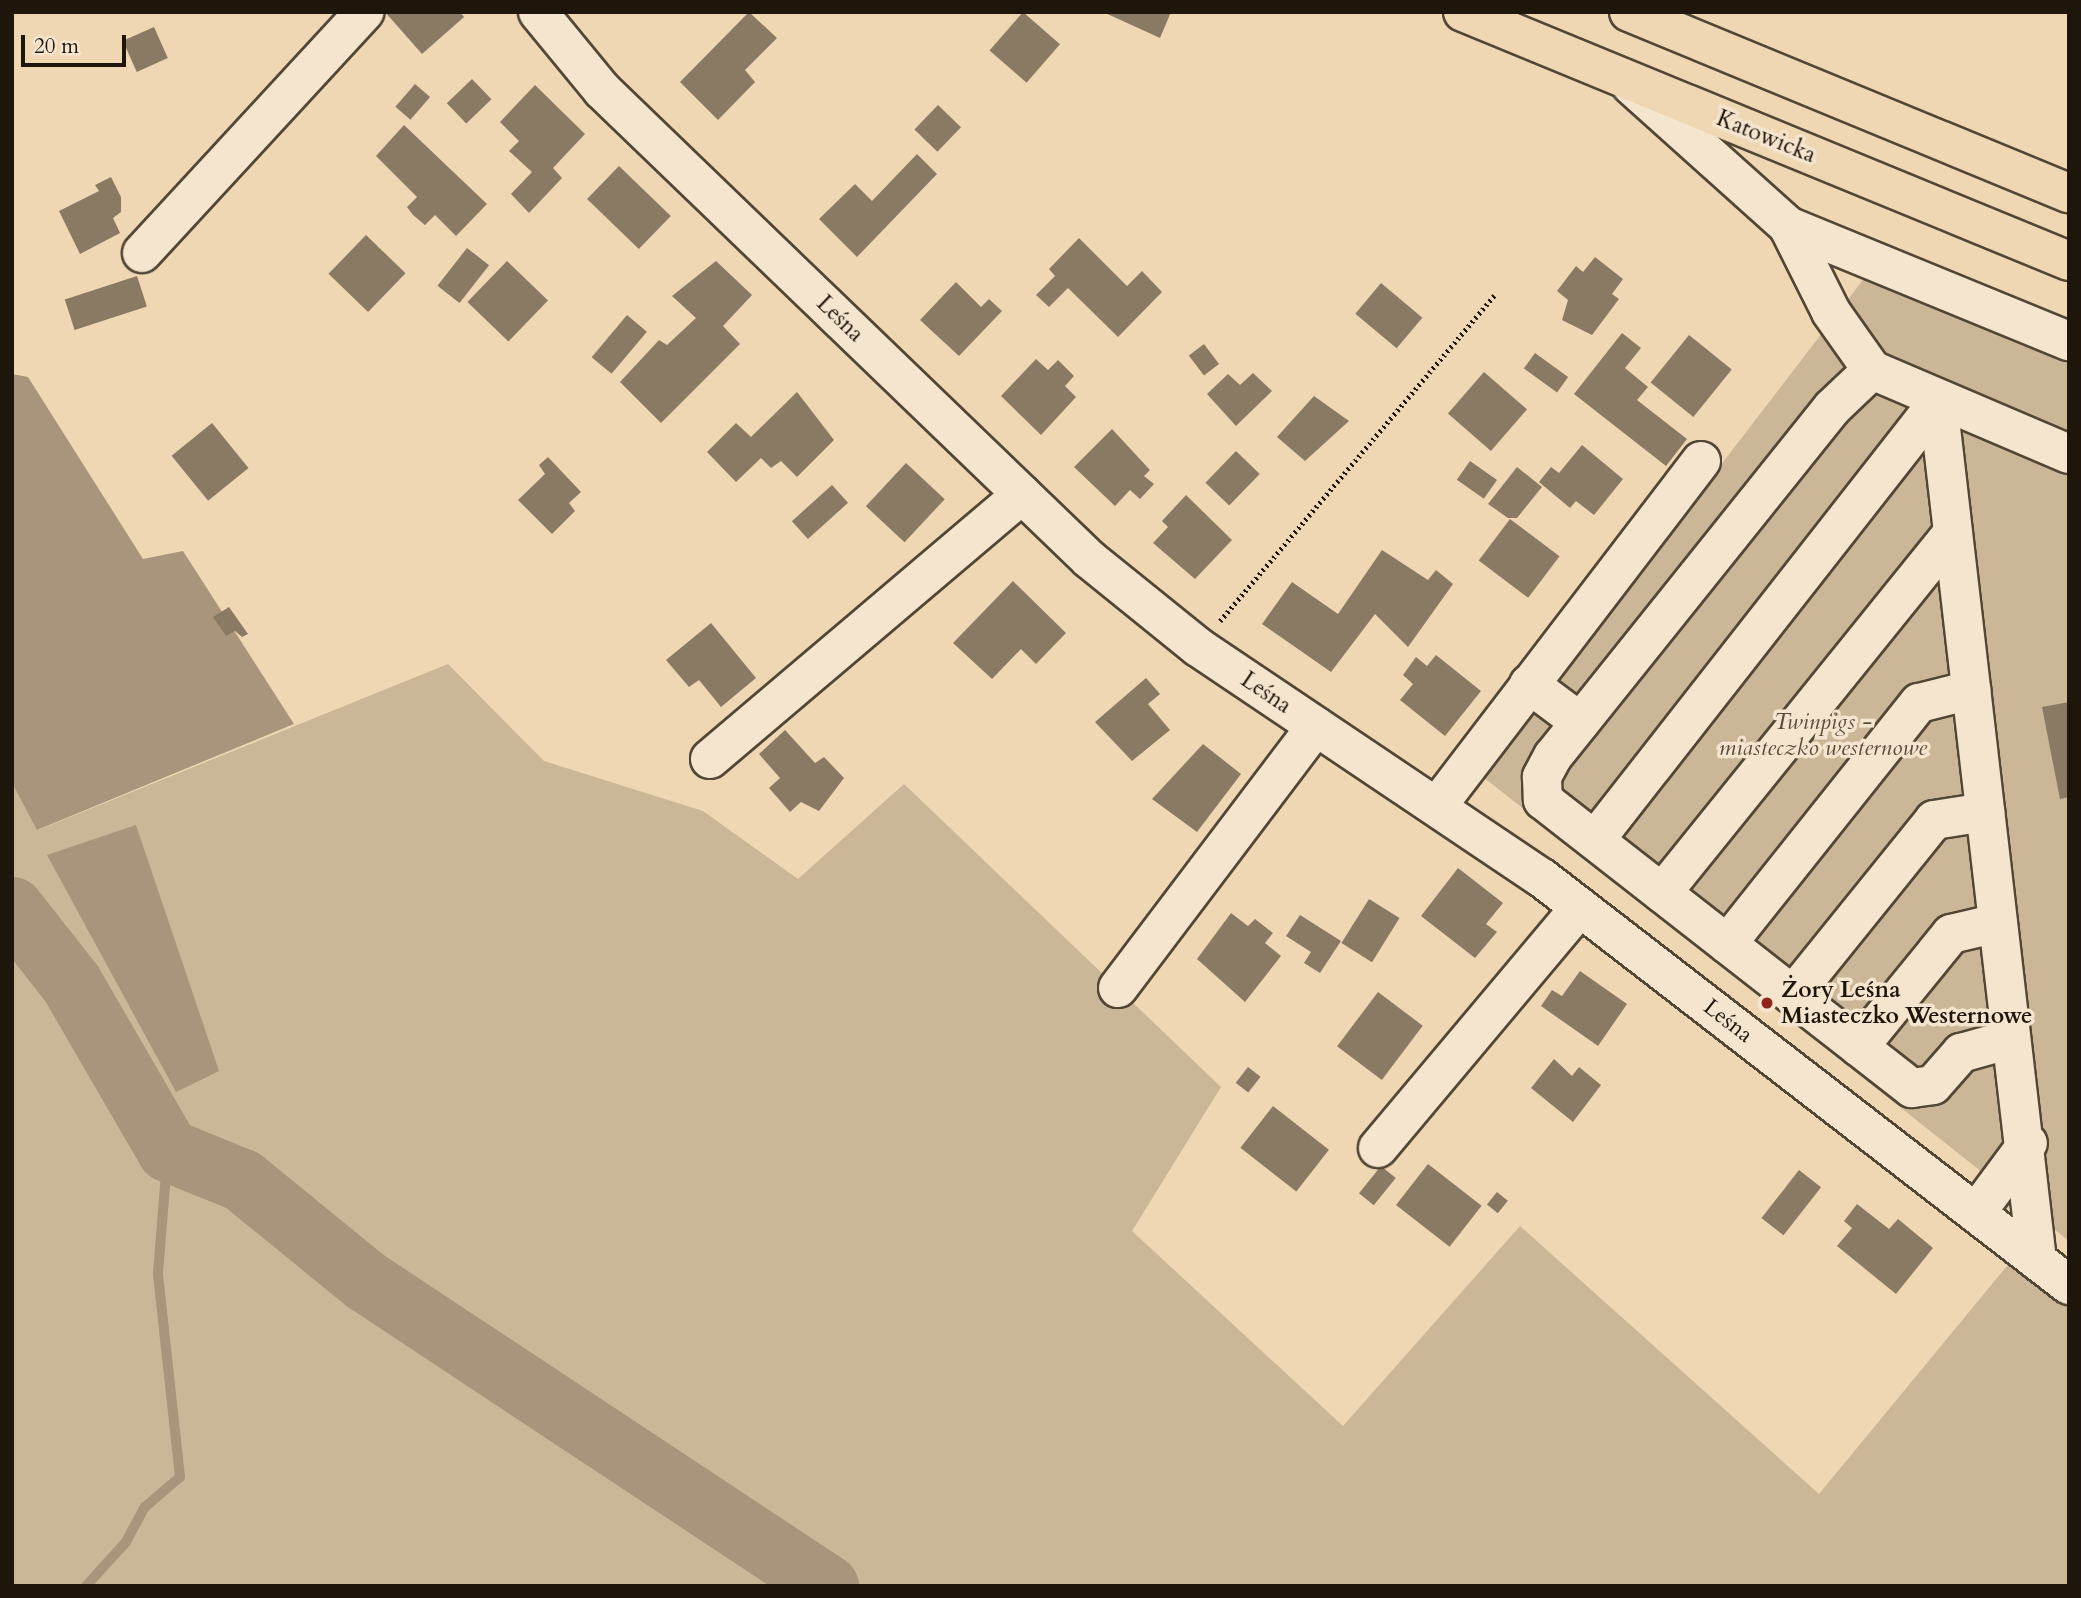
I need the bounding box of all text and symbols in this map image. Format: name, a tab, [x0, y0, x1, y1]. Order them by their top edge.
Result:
scale bar	[24, 21, 130, 65]
text: 20 m	[34, 32, 79, 61]
street label: Katowicka	[1712, 105, 1820, 169]
street label: Leśna	[811, 290, 869, 348]
street label: Leśna	[1235, 666, 1297, 720]
park label: Twinpigs - miasteczko westernowe	[1719, 708, 1927, 762]
place label: Żory Leśna Miasteczko Westernowe	[1781, 976, 2032, 1030]
street label: Leśna	[1698, 993, 1758, 1049]
marker: Żory Leśna Miasteczko Westernowe	[1759, 995, 1775, 1011]

